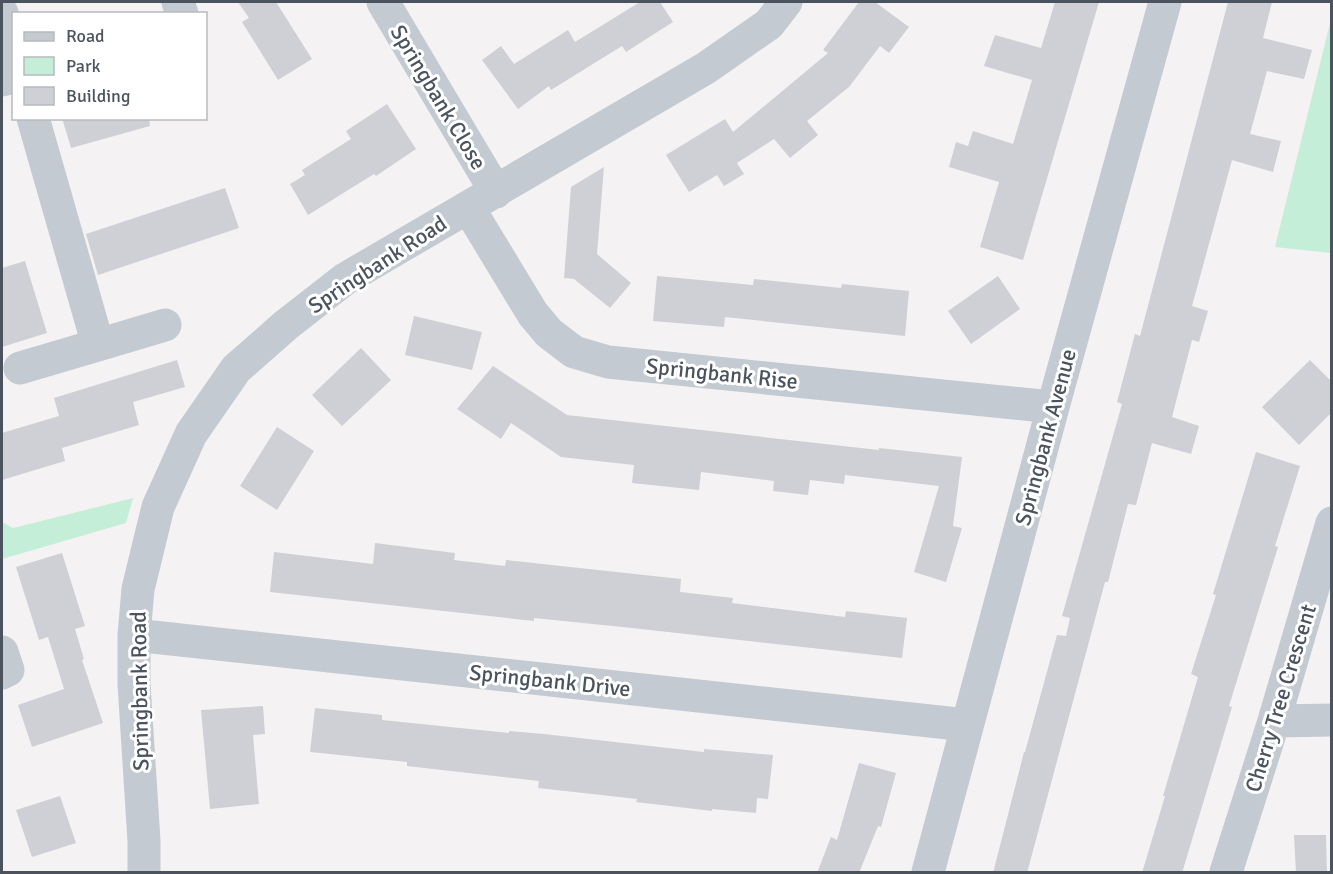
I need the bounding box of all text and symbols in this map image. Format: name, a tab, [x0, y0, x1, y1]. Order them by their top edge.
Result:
legend	[12, 12, 207, 120]
street label: Springbank Close	[385, 20, 492, 175]
text: Road	[66, 25, 105, 47]
text: Park	[66, 55, 101, 77]
text: Building	[66, 85, 130, 107]
street label: Springbank Road	[303, 210, 452, 319]
street label: Springbank Avenue	[1009, 346, 1082, 528]
street label: Springbank Rise	[645, 352, 799, 395]
street label: Cherry Tree Crescent	[1239, 601, 1322, 795]
street label: Springbank Road	[125, 611, 154, 771]
street label: Springbank Drive	[468, 659, 632, 702]

